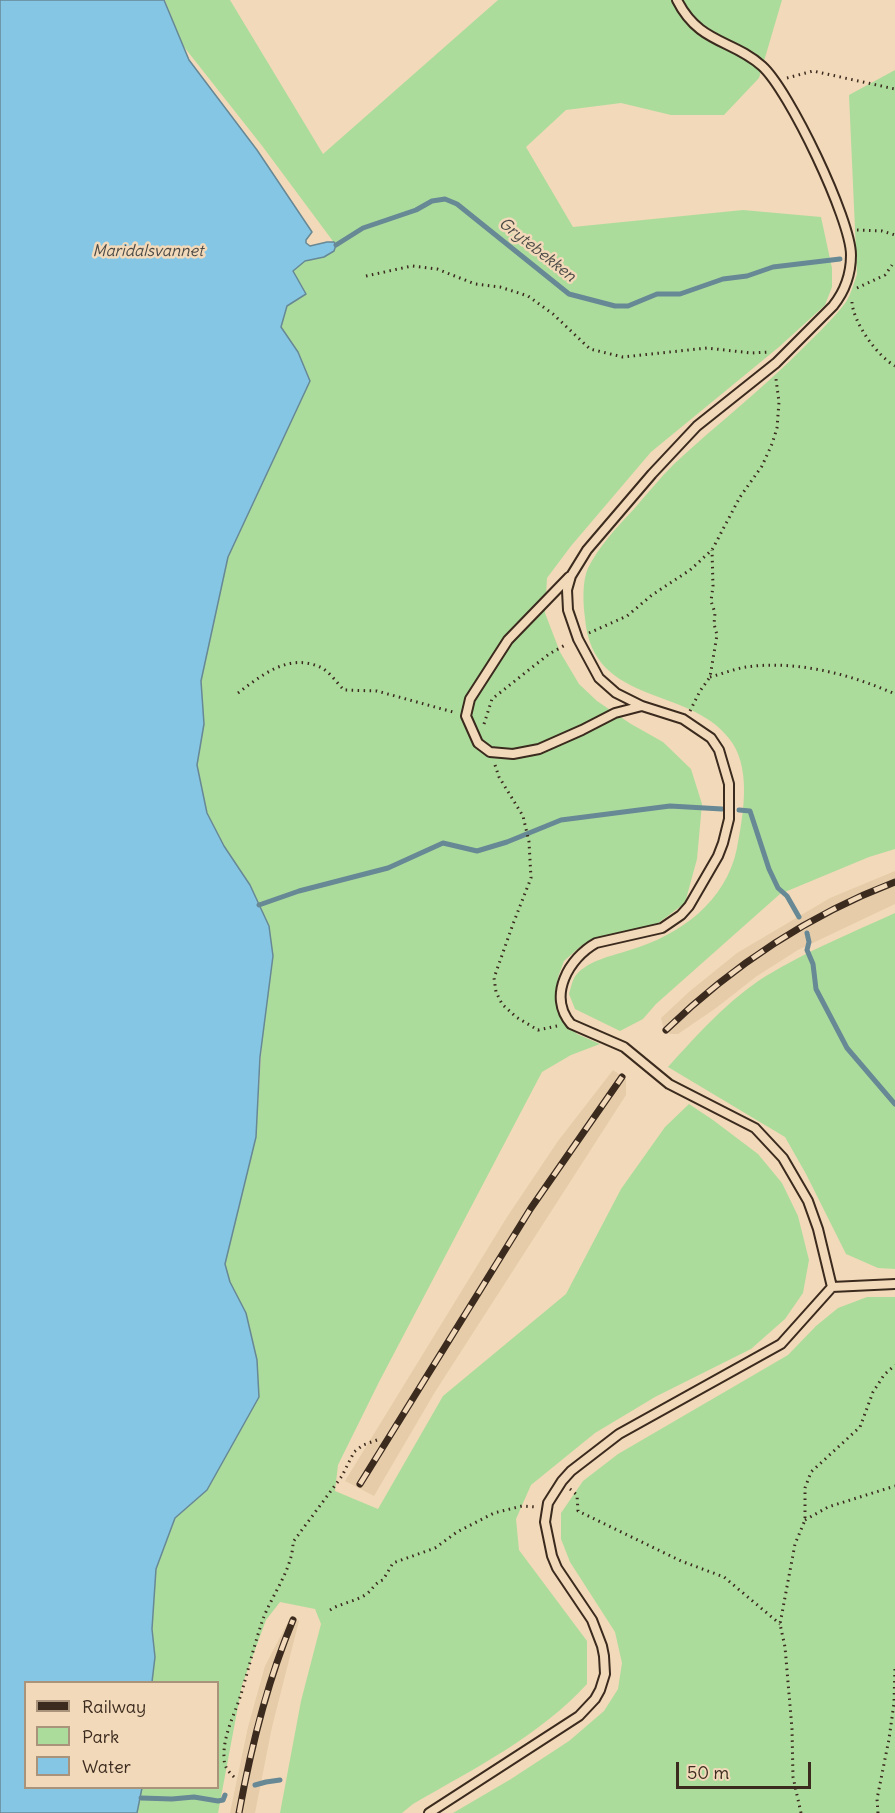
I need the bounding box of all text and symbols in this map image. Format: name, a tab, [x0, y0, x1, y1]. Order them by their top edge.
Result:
water label: Grytebekken	[495, 214, 579, 286]
water label: Maridalsvannet	[93, 241, 203, 261]
legend	[24, 1681, 219, 1789]
text: Railway	[82, 1695, 146, 1718]
text: Park	[82, 1725, 119, 1748]
scale bar	[679, 1750, 814, 1788]
text: Water	[82, 1755, 131, 1778]
text: 50 m	[687, 1761, 729, 1784]

